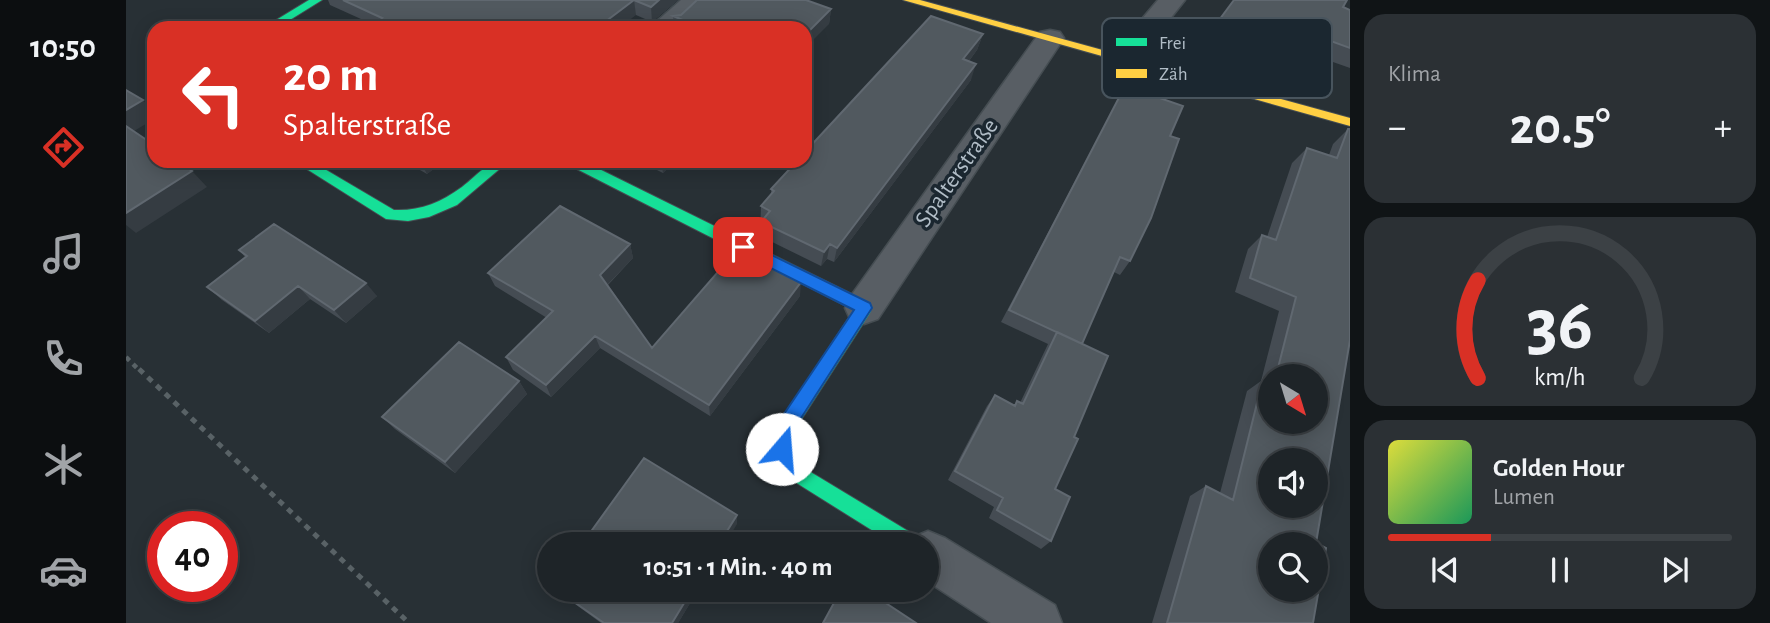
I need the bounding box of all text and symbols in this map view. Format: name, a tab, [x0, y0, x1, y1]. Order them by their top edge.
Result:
legend	[1102, 18, 1332, 98]
text: 10:50	[30, 31, 96, 63]
text: Frei	[1159, 34, 1186, 53]
icon: left	[168, 49, 259, 140]
text: 20 m	[283, 51, 379, 100]
text: Klima	[1388, 63, 1441, 86]
text: Zäh	[1159, 65, 1188, 84]
text: 20.5°	[1509, 101, 1611, 153]
text: Spalterstraße	[283, 109, 451, 141]
text: −	[1388, 109, 1406, 147]
text: +	[1714, 109, 1732, 147]
street label: Spalterstraße	[911, 114, 1003, 232]
icon: directions	[39, 123, 88, 172]
pin	[713, 217, 773, 277]
icon: arrive	[724, 228, 762, 266]
icon: music	[39, 229, 88, 278]
text: 36	[1527, 290, 1593, 363]
icon: phone	[39, 334, 88, 383]
north arrow	[1258, 364, 1328, 434]
map controls	[1258, 364, 1328, 602]
text: km/h	[1534, 364, 1586, 389]
position arrow	[745, 412, 819, 486]
icon: climate	[39, 440, 88, 489]
button: sound	[1258, 448, 1328, 518]
text: Golden Hour	[1493, 455, 1624, 481]
text: Lumen	[1493, 486, 1555, 509]
speed limit sign: 40	[147, 511, 238, 602]
button: search	[1258, 532, 1328, 602]
icon: car	[39, 546, 88, 595]
icon: previous	[1426, 551, 1464, 589]
icon: pause	[1541, 551, 1579, 589]
icon: next	[1656, 551, 1694, 589]
text: 10:51 · 1 Min. · 40 m	[643, 554, 833, 580]

